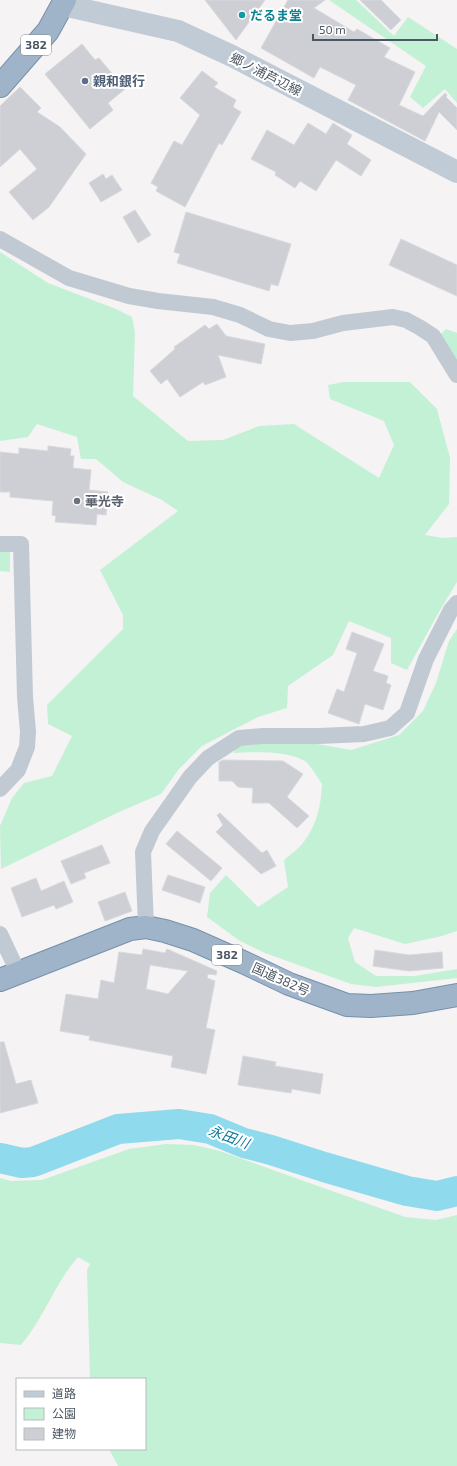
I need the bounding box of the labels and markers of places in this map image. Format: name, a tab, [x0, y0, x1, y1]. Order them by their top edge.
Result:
place label: だるま堂	[250, 7, 302, 23]
marker: だるま堂	[237, 10, 247, 20]
place label: 親和銀行	[93, 73, 145, 89]
marker: 親和銀行	[80, 76, 90, 86]
place label: 華光寺	[85, 493, 124, 509]
marker: 華光寺	[72, 496, 82, 506]

